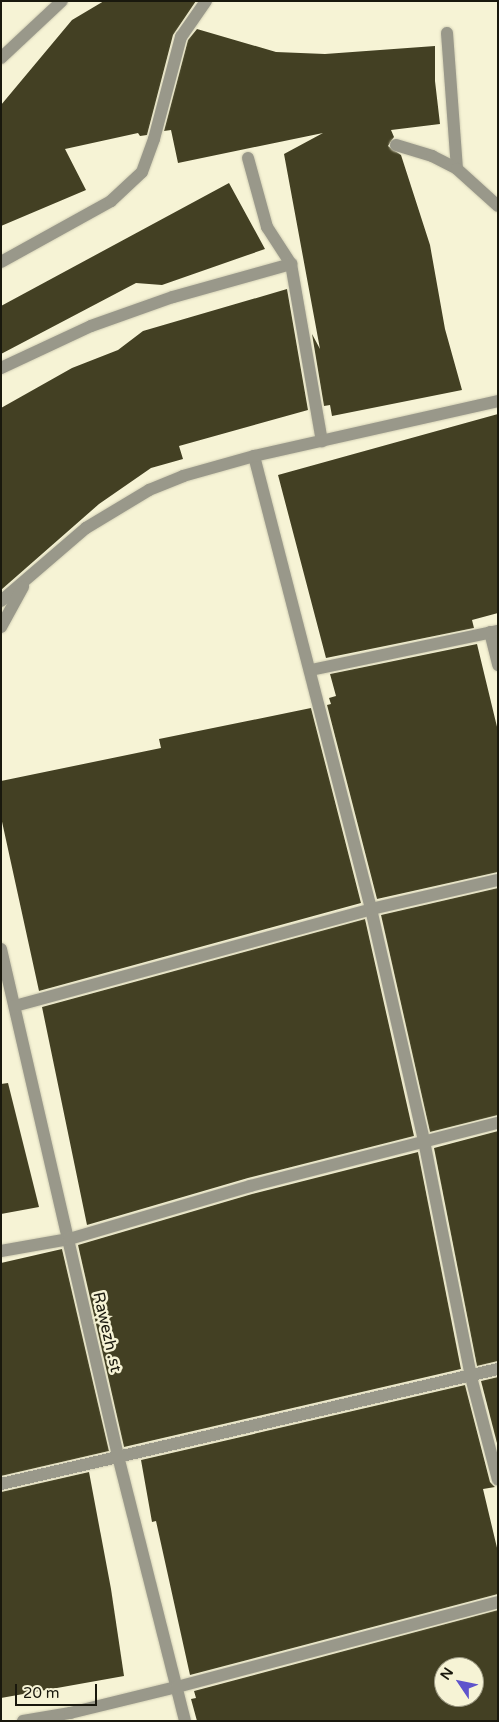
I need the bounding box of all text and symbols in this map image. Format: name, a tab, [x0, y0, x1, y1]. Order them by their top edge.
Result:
street label: Rawezh .st	[88, 1290, 126, 1374]
north arrow	[434, 1657, 484, 1707]
text: N	[437, 1664, 457, 1683]
scale bar	[18, 1674, 100, 1706]
text: 20 m	[23, 1684, 60, 1702]

